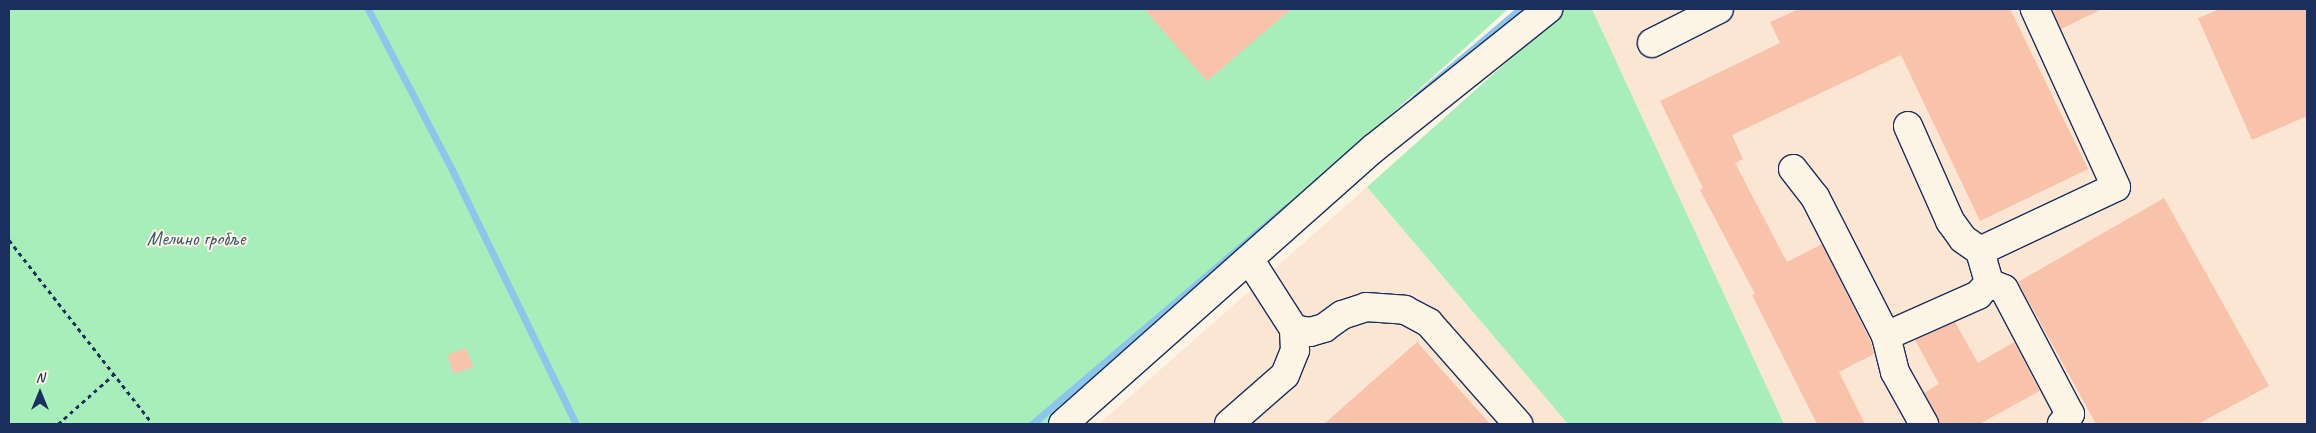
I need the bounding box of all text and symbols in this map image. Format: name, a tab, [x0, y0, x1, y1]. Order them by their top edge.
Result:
park label: Мелино гробље	[146, 226, 246, 250]
north arrow	[15, 368, 65, 418]
text: N	[36, 369, 44, 386]

